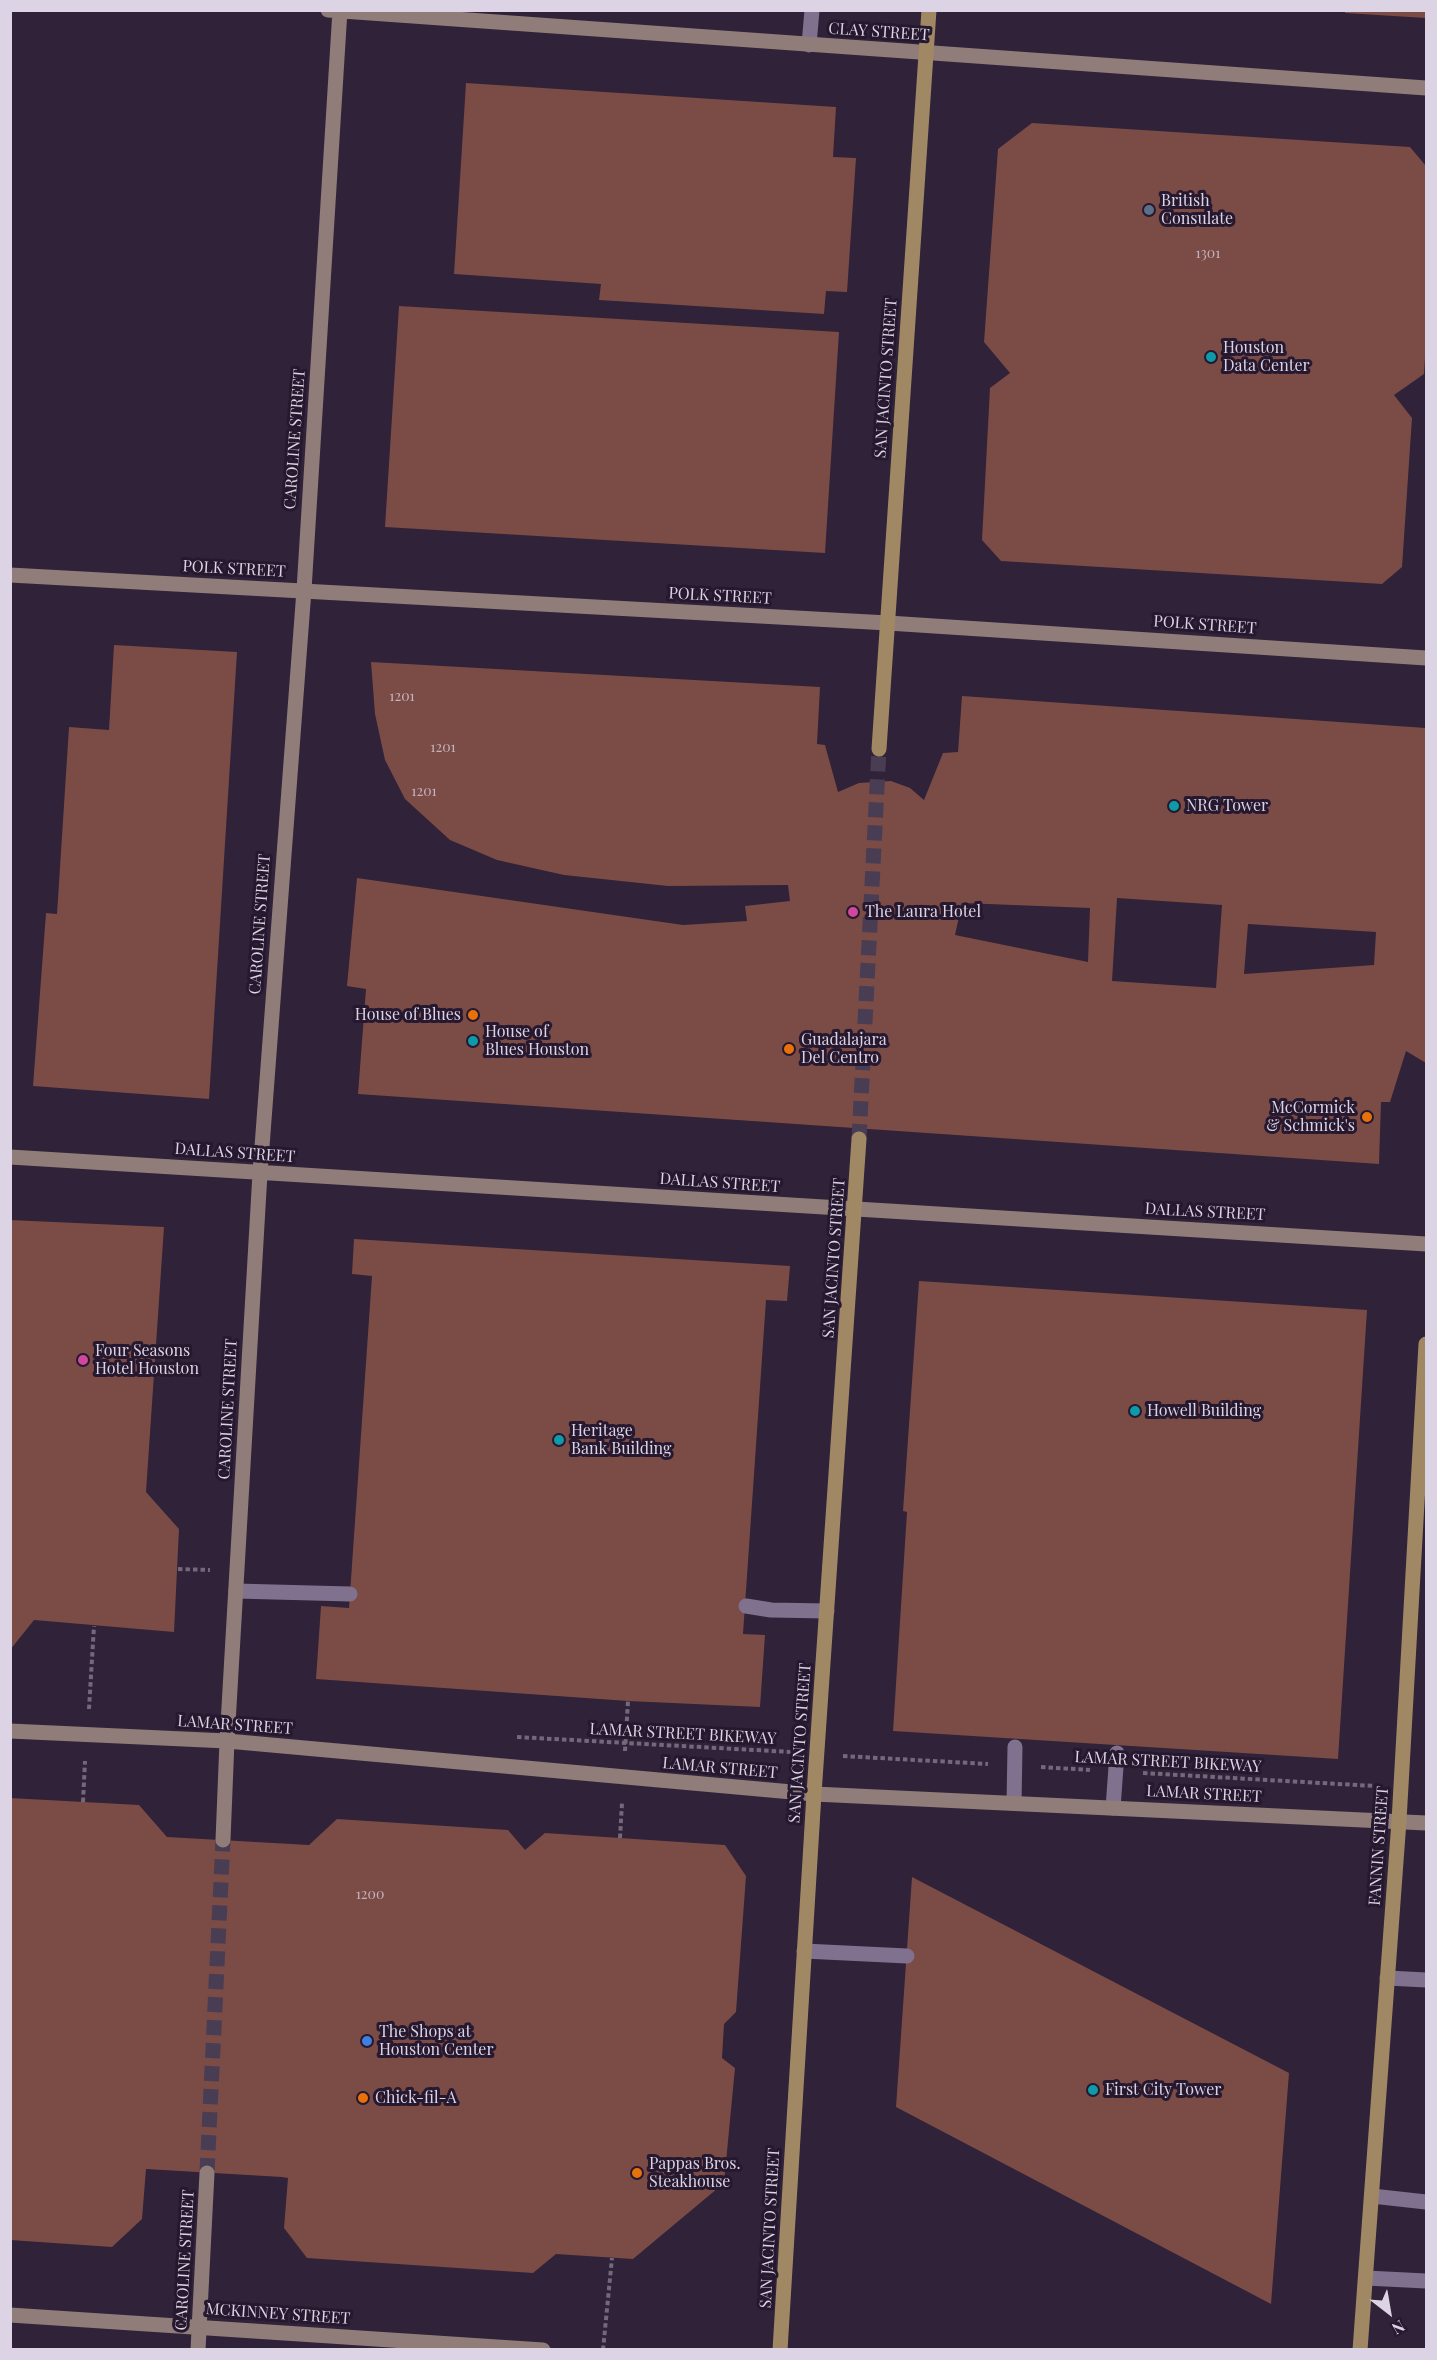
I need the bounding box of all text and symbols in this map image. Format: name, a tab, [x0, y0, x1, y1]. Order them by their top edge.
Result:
street label: CLAY STREET	[828, 19, 930, 45]
place label: British Consulate	[1161, 191, 1233, 229]
marker: British Consulate	[1142, 203, 1156, 217]
house number: 1301	[1196, 246, 1220, 262]
street label: SAN JACINTO STREET	[871, 297, 901, 459]
place label: Houston Data Center	[1223, 338, 1310, 376]
marker: Houston Data Center	[1204, 350, 1218, 364]
street label: CAROLINE STREET	[281, 368, 309, 510]
street label: POLK STREET	[182, 557, 286, 581]
street label: POLK STREET	[668, 584, 772, 608]
street label: POLK STREET	[1153, 612, 1257, 638]
house number: 1201	[389, 689, 415, 705]
house number: 1201	[430, 740, 456, 756]
house number: 1201	[411, 784, 437, 800]
place label: NRG Tower	[1186, 796, 1268, 816]
marker: NRG Tower	[1167, 799, 1181, 813]
street label: CAROLINE STREET	[246, 853, 274, 995]
place label: The Laura Hotel	[865, 902, 981, 922]
marker: The Laura Hotel	[846, 905, 860, 919]
place label: House of Blues	[355, 1005, 461, 1025]
marker: House of Blues	[466, 1008, 480, 1022]
place label: House of Blues Houston	[485, 1022, 589, 1060]
place label: Guadalajara Del Centro	[801, 1030, 887, 1068]
marker: House of Blues Houston	[466, 1034, 480, 1048]
marker: Guadalajara Del Centro	[782, 1042, 796, 1056]
place label: McCormick & Schmick's	[1266, 1098, 1355, 1136]
marker: McCormick & Schmick's	[1360, 1110, 1374, 1124]
street label: DALLAS STREET	[174, 1139, 296, 1167]
street label: DALLAS STREET	[659, 1169, 781, 1197]
street label: SAN JACINTO STREET	[819, 1177, 849, 1339]
street label: DALLAS STREET	[1144, 1199, 1266, 1225]
street label: CAROLINE STREET	[215, 1338, 241, 1480]
place label: Four Seasons Hotel Houston	[95, 1341, 199, 1379]
marker: Four Seasons Hotel Houston	[76, 1353, 90, 1367]
place label: Howell Building	[1147, 1401, 1261, 1421]
marker: Howell Building	[1128, 1404, 1142, 1418]
place label: Heritage Bank Building	[571, 1421, 671, 1459]
marker: Heritage Bank Building	[552, 1433, 566, 1447]
street label: SAN JACINTO STREET	[785, 1662, 815, 1824]
street label: LAMAR STREET	[177, 1711, 293, 1739]
street label: LAMAR STREET BIKEWAY	[589, 1720, 777, 1748]
street label: LAMAR STREET BIKEWAY	[1074, 1748, 1262, 1776]
street label: LAMAR STREET	[662, 1753, 778, 1783]
street label: LAMAR STREET	[1146, 1781, 1262, 1807]
street label: FANNIN STREET	[1365, 1786, 1393, 1906]
house number: 1200	[356, 1887, 384, 1903]
place label: The Shops at Houston Center	[379, 2022, 494, 2060]
marker: The Shops at Houston Center	[360, 2034, 374, 2048]
place label: First City Tower	[1105, 2080, 1221, 2100]
marker: First City Tower	[1086, 2083, 1100, 2097]
place label: Chick-fil-A	[375, 2088, 457, 2108]
marker: Chick-fil-A	[356, 2091, 370, 2105]
street label: SAN JACINTO STREET	[756, 2147, 784, 2309]
place label: Pappas Bros. Steakhouse	[649, 2154, 741, 2192]
marker: Pappas Bros. Steakhouse	[630, 2166, 644, 2180]
street label: CAROLINE STREET	[172, 2189, 198, 2331]
north arrow	[1359, 2282, 1419, 2342]
street label: MCKINNEY STREET	[205, 2299, 351, 2329]
text: N	[1388, 2316, 1409, 2340]

